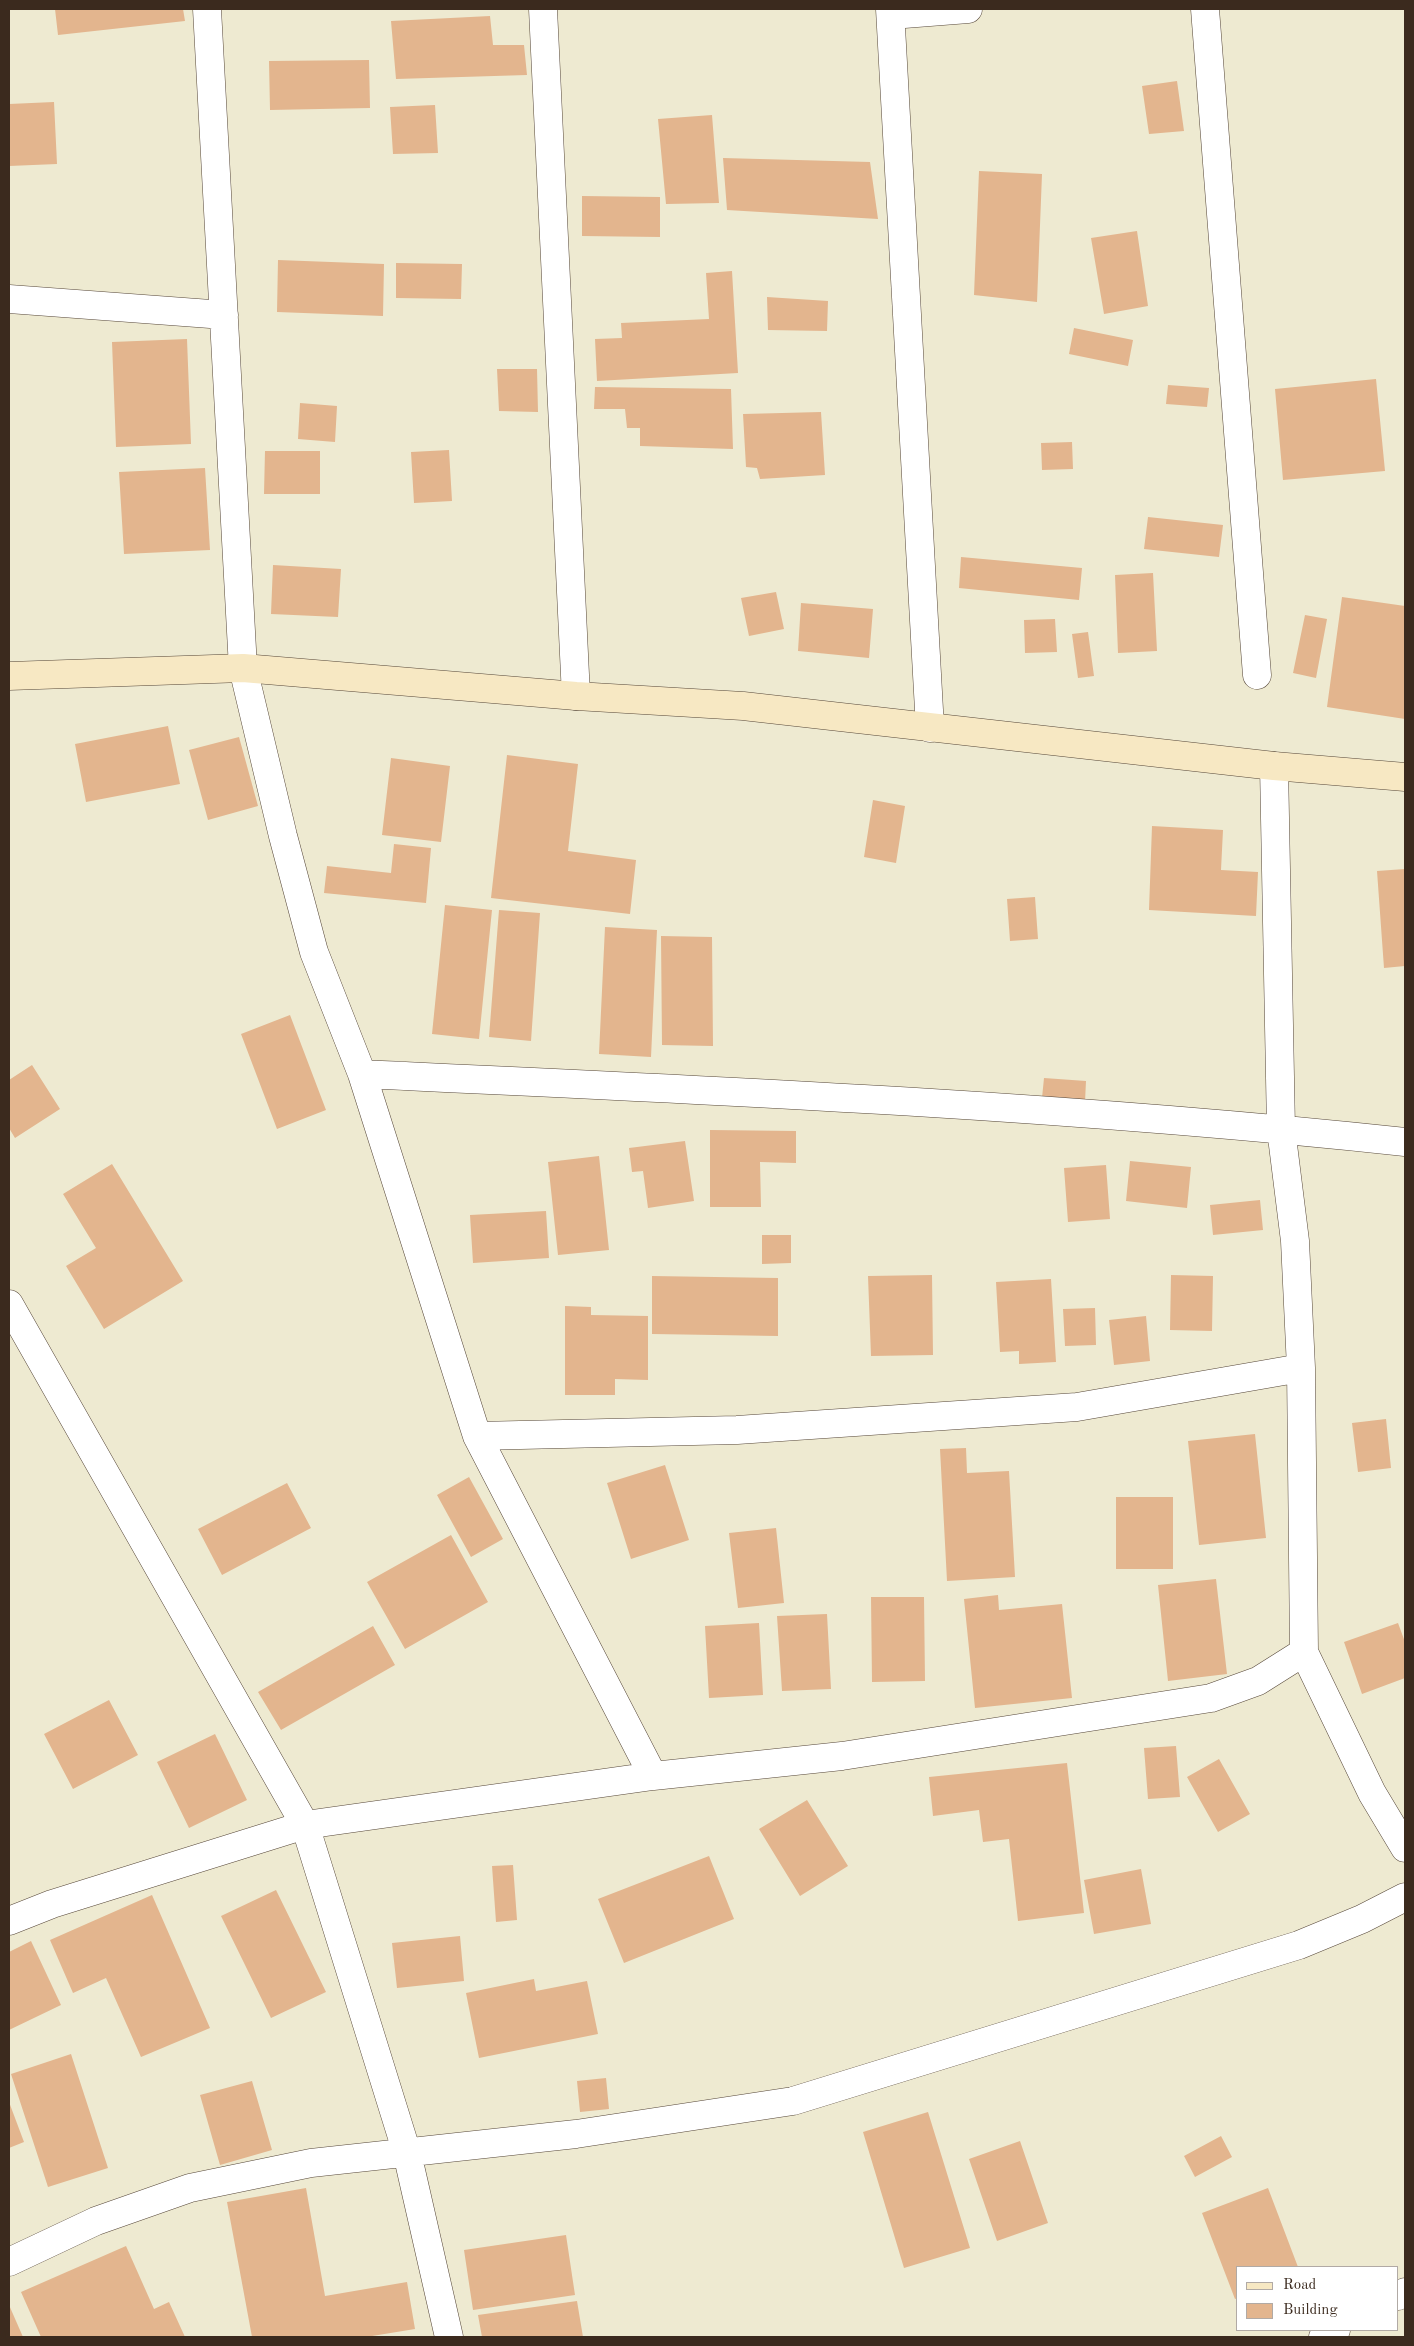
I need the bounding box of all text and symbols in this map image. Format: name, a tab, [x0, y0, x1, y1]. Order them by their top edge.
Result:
legend	[1236, 2266, 1399, 2331]
text: Road	[1283, 2278, 1316, 2293]
text: Building	[1283, 2303, 1338, 2318]

